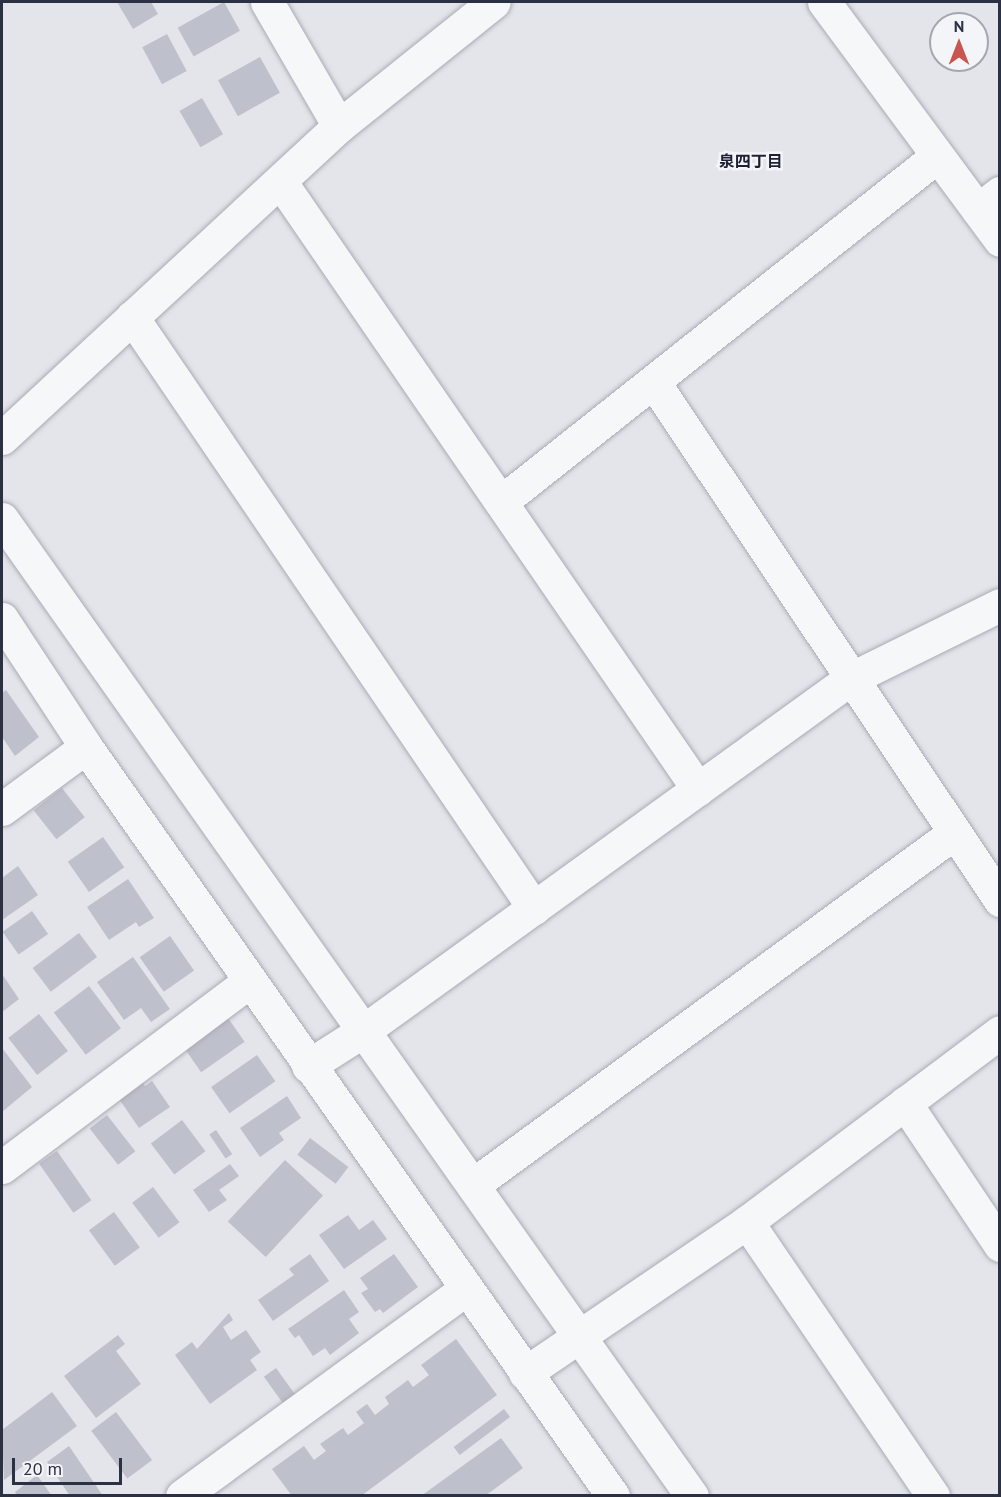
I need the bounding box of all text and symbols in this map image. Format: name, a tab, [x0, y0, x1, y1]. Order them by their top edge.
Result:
north arrow	[929, 12, 989, 72]
text: N	[954, 16, 964, 36]
district label: 泉四丁目	[719, 151, 783, 171]
scale bar	[15, 1446, 124, 1484]
text: 20 m	[23, 1457, 62, 1480]

